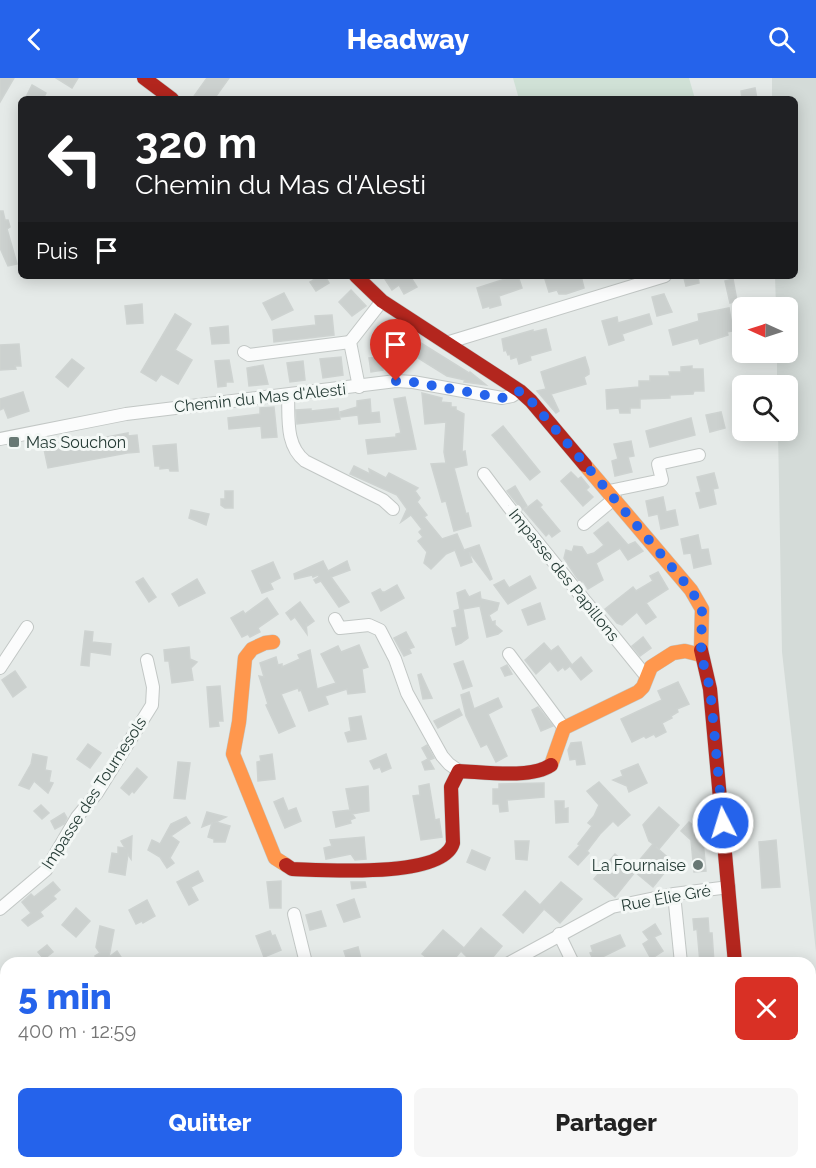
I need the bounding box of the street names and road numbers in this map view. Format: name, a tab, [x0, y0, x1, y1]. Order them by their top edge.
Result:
street label: Chemin du Mas d'Alesti	[173, 380, 347, 416]
street label: Impasse des Papillons	[505, 505, 623, 645]
street label: Impasse des Tournesols	[38, 713, 150, 873]
street label: Rue Élie Gré	[620, 880, 712, 915]

